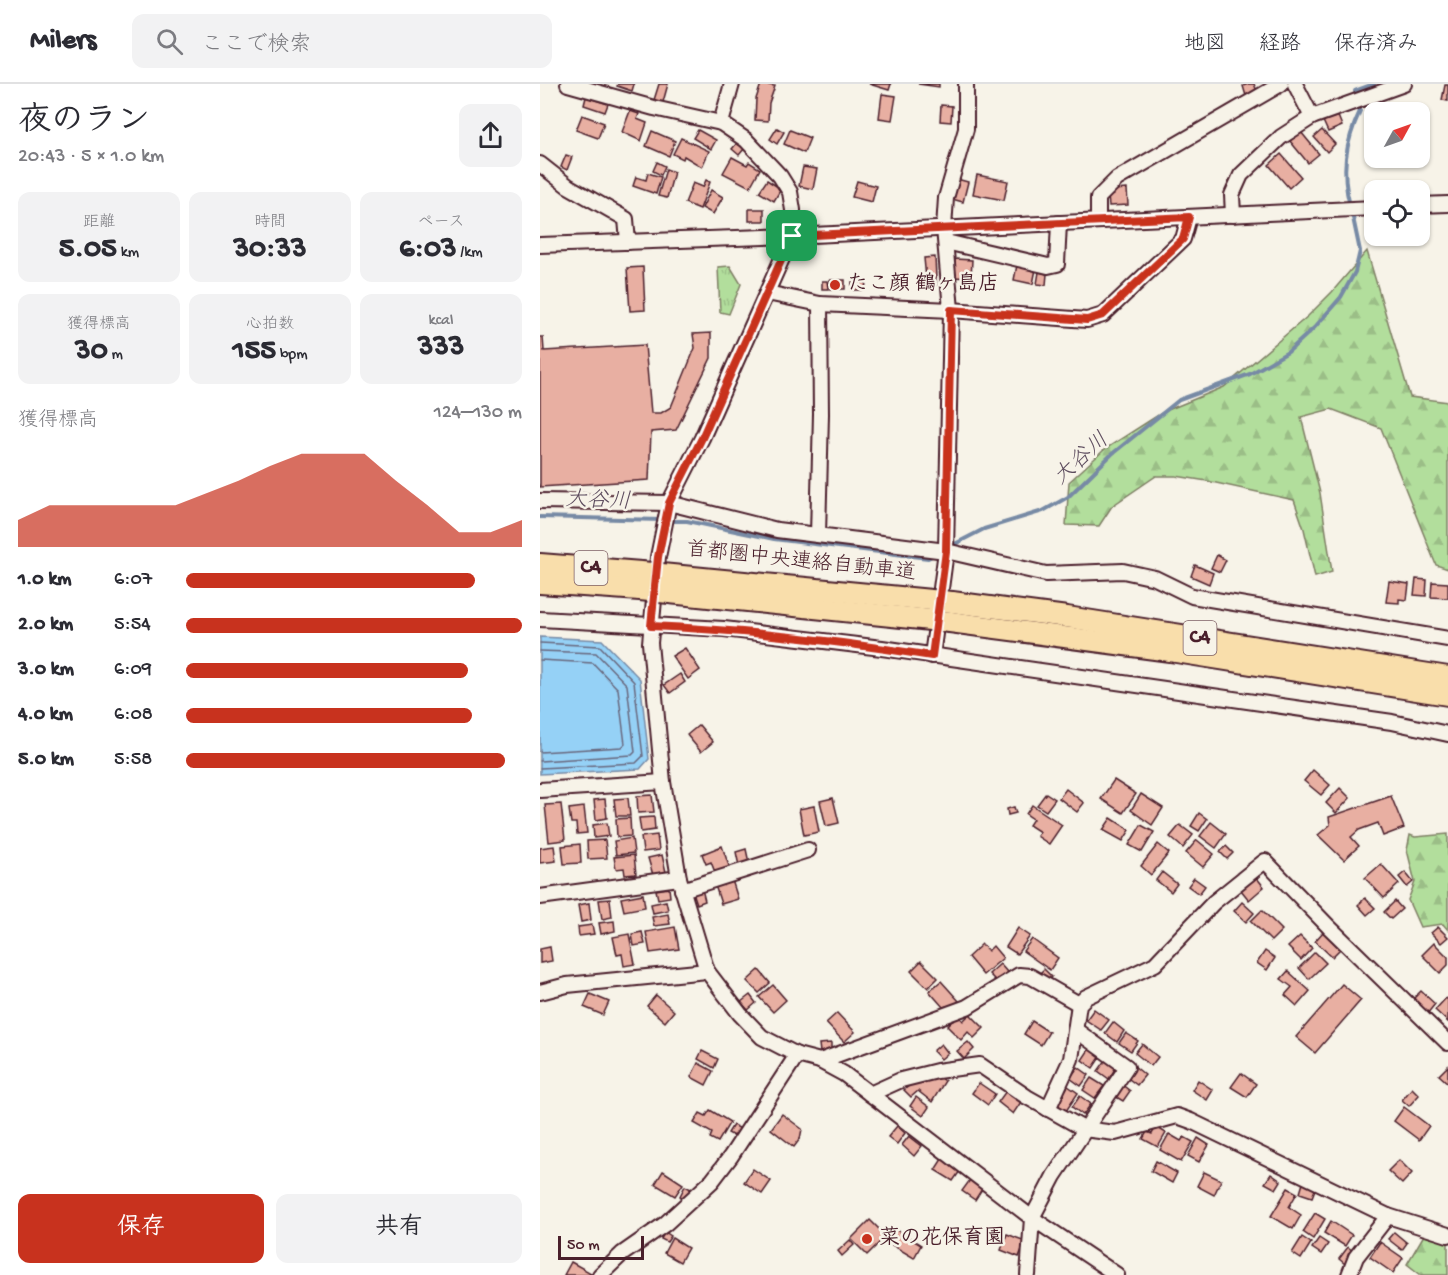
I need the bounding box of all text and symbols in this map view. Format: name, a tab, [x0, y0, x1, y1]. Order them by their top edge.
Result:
search box	[132, 14, 552, 68]
text: Milers	[30, 25, 96, 58]
icon: search	[153, 25, 186, 58]
text: ここで検索	[201, 33, 311, 59]
text: 地図	[1184, 33, 1226, 58]
text: 経路	[1259, 33, 1301, 58]
text: 保存済み	[1334, 33, 1418, 58]
north arrow	[1364, 102, 1430, 168]
map controls	[1364, 102, 1430, 246]
text: 夜のラン	[18, 104, 150, 142]
button: share	[459, 104, 522, 167]
text: 20:43 · 5 × 1.0 km	[18, 146, 164, 169]
button: locate	[1364, 180, 1430, 246]
pin	[766, 210, 817, 261]
text: 距離	[83, 214, 115, 233]
text: 時間	[254, 214, 286, 233]
text: ペース	[417, 214, 465, 233]
icon: arrive	[775, 219, 808, 252]
text: 5.05	[59, 233, 117, 268]
text: 30:33	[233, 233, 307, 268]
text: 6:03	[399, 233, 457, 268]
text: km	[117, 244, 139, 263]
text: /km	[457, 244, 483, 263]
place label: たこ顔 鶴ヶ島店	[847, 271, 999, 298]
marker: たこ顔 鶴ヶ島店	[828, 278, 842, 292]
text: kcal	[429, 312, 453, 331]
text: 獲得標高	[67, 316, 131, 335]
text: 心拍数	[246, 316, 294, 335]
text: 333	[418, 331, 464, 366]
text: 30	[75, 335, 108, 370]
text: 155	[232, 335, 276, 370]
text: m	[108, 346, 123, 365]
text: bpm	[276, 346, 308, 365]
text: 124–130 m	[434, 402, 522, 425]
text: 獲得標高	[18, 410, 98, 433]
water label: 大谷川	[1048, 428, 1115, 492]
water label: 大谷川	[565, 487, 631, 516]
street label: 首都圏中央連絡自動車道	[685, 537, 917, 588]
road number: C4	[574, 551, 608, 585]
text: 1.0 km	[18, 569, 72, 592]
text: 6:07	[114, 569, 152, 592]
text: 2.0 km	[18, 614, 73, 637]
text: 5:54	[114, 614, 151, 637]
road number: C4	[1184, 621, 1216, 655]
text: 3.0 km	[18, 659, 74, 682]
text: 6:09	[114, 659, 152, 682]
text: 4.0 km	[18, 704, 73, 727]
text: 6:08	[114, 704, 153, 727]
text: 5.0 km	[18, 749, 74, 772]
text: 5:58	[114, 749, 152, 772]
button: 保存	[18, 1194, 264, 1263]
button: 共有	[276, 1194, 522, 1263]
place label: 菜の花保育園	[879, 1225, 1005, 1252]
marker: 菜の花保育園	[860, 1232, 874, 1246]
scale bar	[558, 1233, 644, 1260]
text: 50 m	[567, 1237, 600, 1256]

